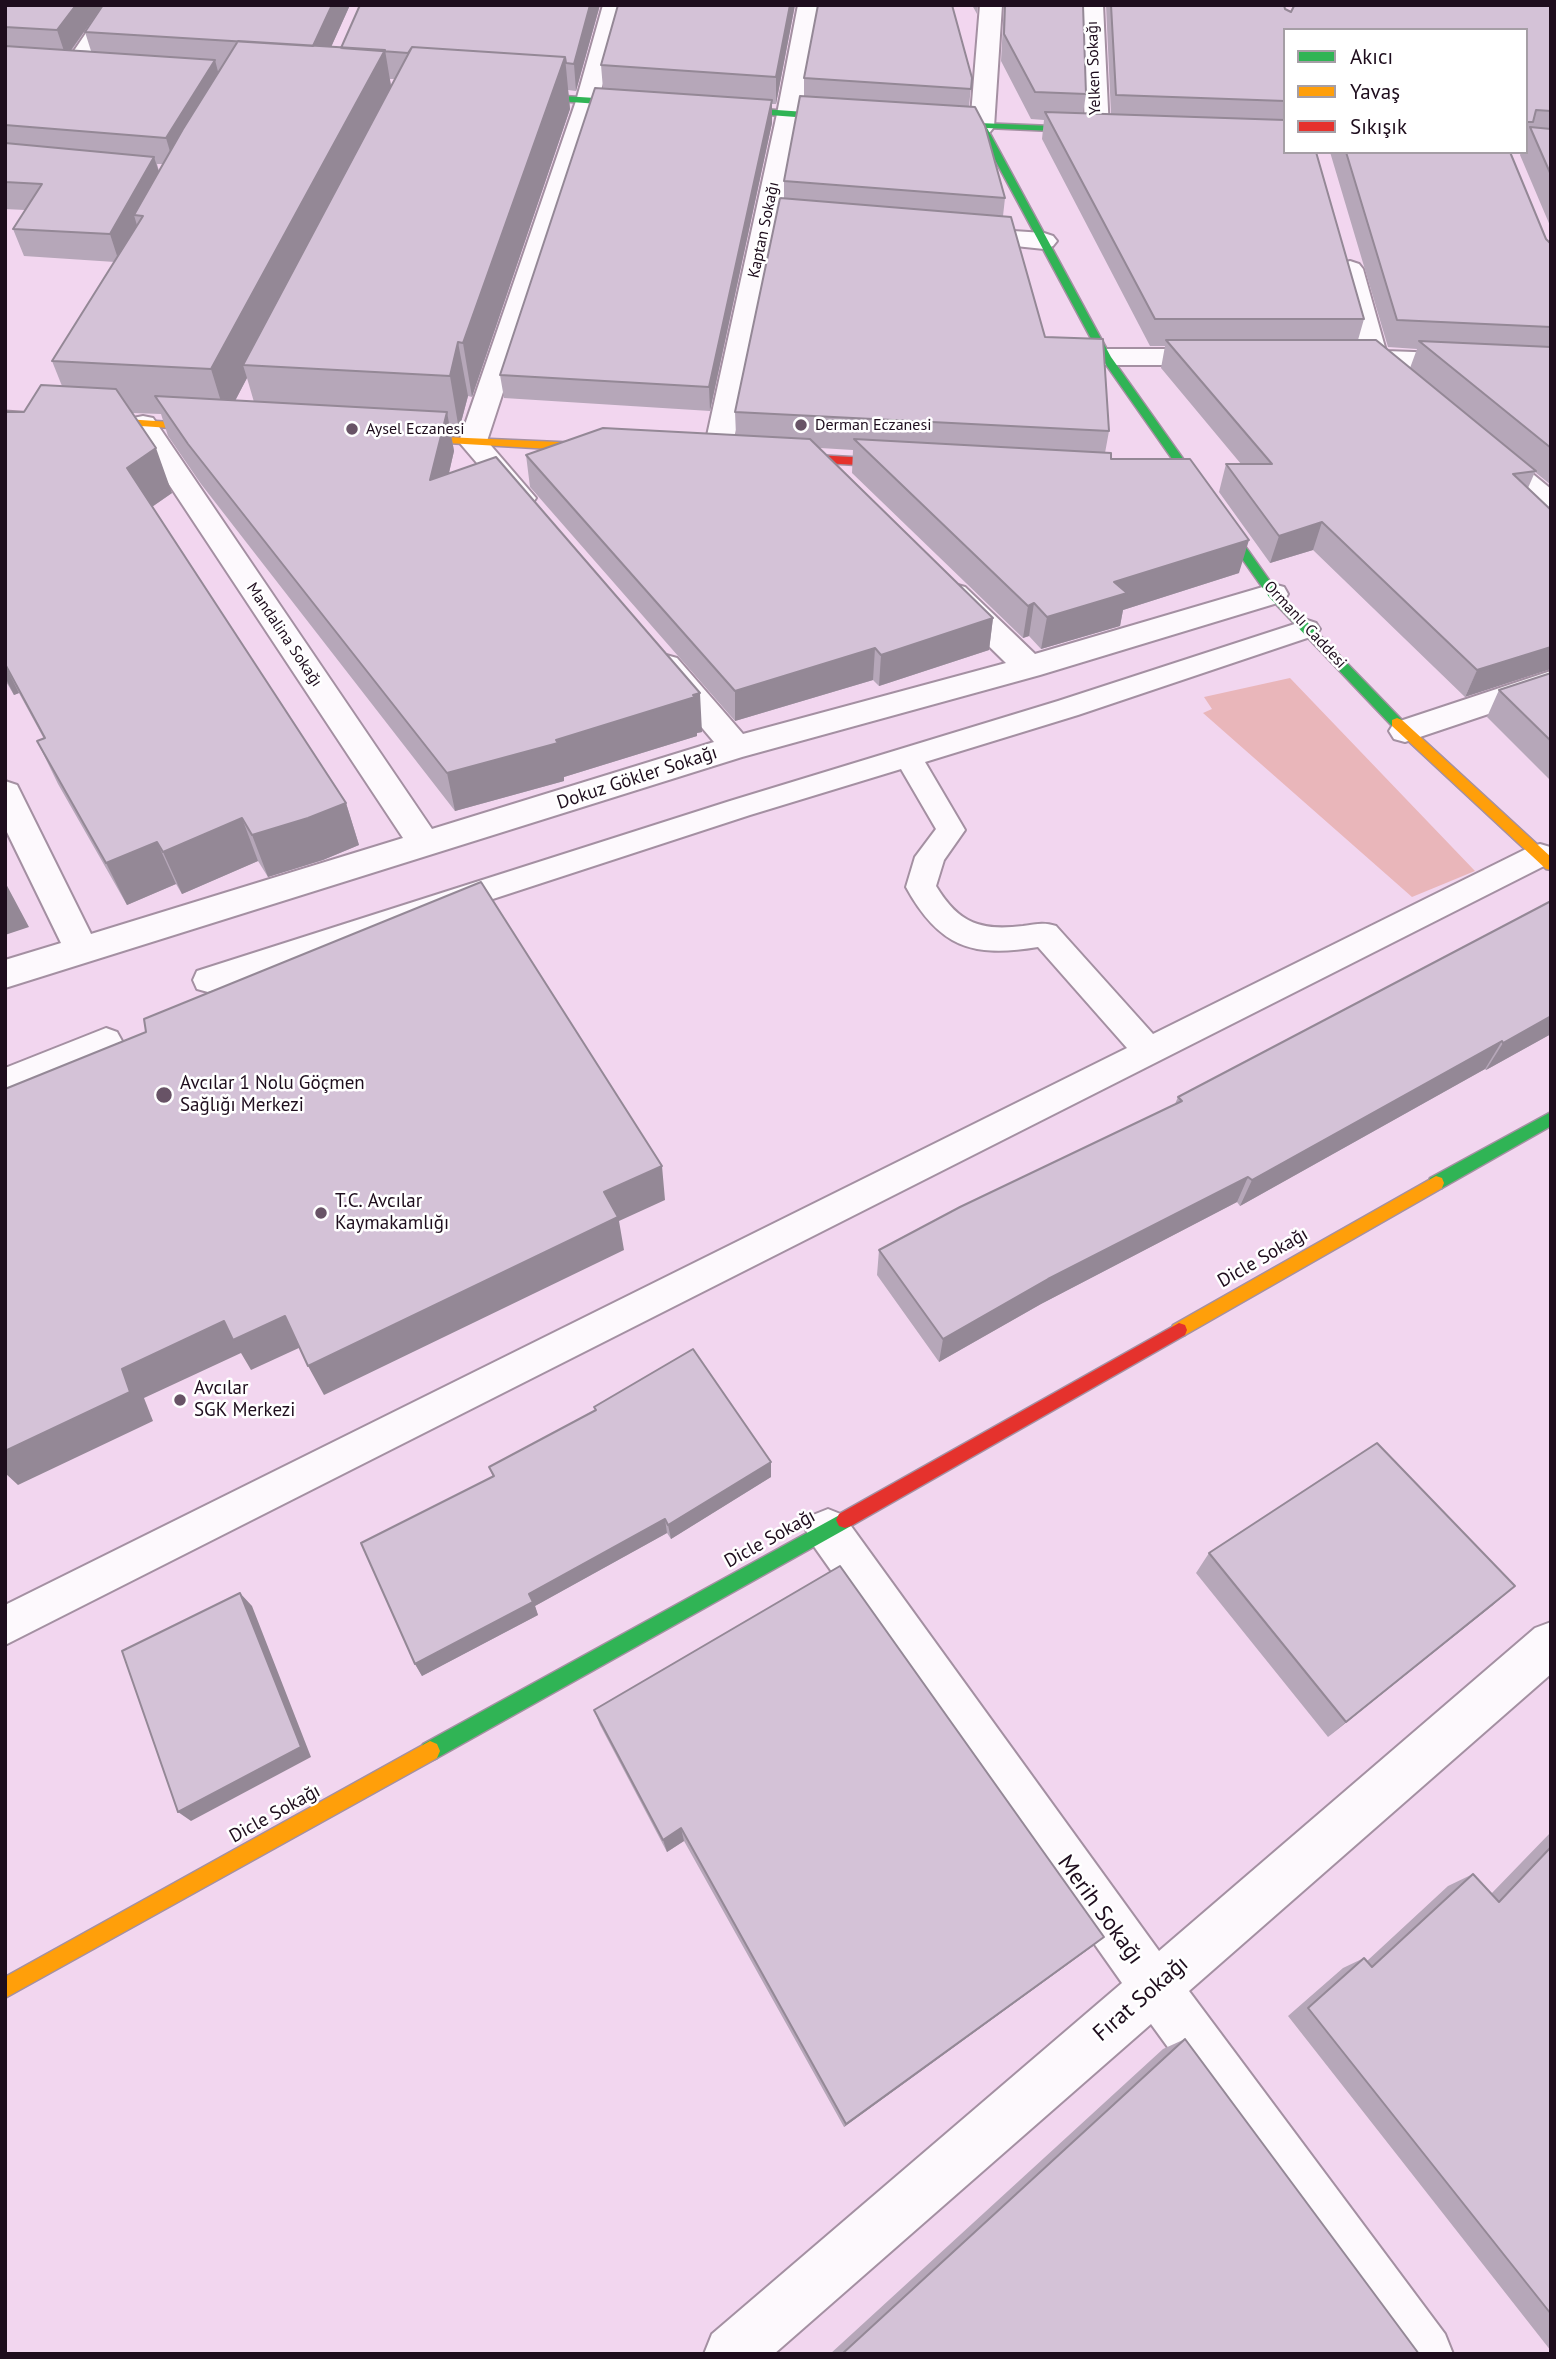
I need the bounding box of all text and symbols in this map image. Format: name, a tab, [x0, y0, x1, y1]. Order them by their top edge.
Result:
street label: Yelken Sokağı	[1083, 20, 1105, 116]
legend	[1283, 28, 1528, 154]
text: Akıcı	[1350, 43, 1393, 70]
text: Yavaş	[1350, 78, 1400, 105]
text: Sıkışık	[1350, 113, 1407, 140]
street label: Kaptan Sokağı	[744, 180, 784, 280]
place label: Derman Eczanesi	[815, 415, 932, 435]
marker: Derman Eczanesi	[793, 417, 809, 433]
place label: Aysel Eczanesi	[366, 419, 465, 439]
marker: Aysel Eczanesi	[344, 421, 360, 437]
street label: Ormanlı Caddesi	[1260, 577, 1350, 673]
street label: Mandalina Sokağı	[242, 579, 326, 691]
street label: Dokuz Gökler Sokağı	[554, 741, 720, 815]
place label: Avcılar 1 Nolu Göçmen Sağlığı Merkezi	[180, 1073, 365, 1117]
marker: Avcılar 1 Nolu Göçmen Sağlığı Merkezi	[154, 1085, 174, 1105]
place label: T.C. Avcılar Kaymakamlığı	[335, 1191, 449, 1235]
marker: T.C. Avcılar Kaymakamlığı	[313, 1205, 329, 1221]
street label: Dicle Sokağı	[1214, 1223, 1312, 1293]
place label: Avcılar SGK Merkezi	[194, 1378, 295, 1422]
marker: Avcılar SGK Merkezi	[172, 1392, 188, 1408]
street label: Dicle Sokağı	[721, 1505, 819, 1573]
street label: Dicle Sokağı	[226, 1780, 324, 1848]
street label: Merih Sokağı	[1051, 1850, 1149, 1970]
street label: Fırat Sokağı	[1088, 1950, 1194, 2048]

